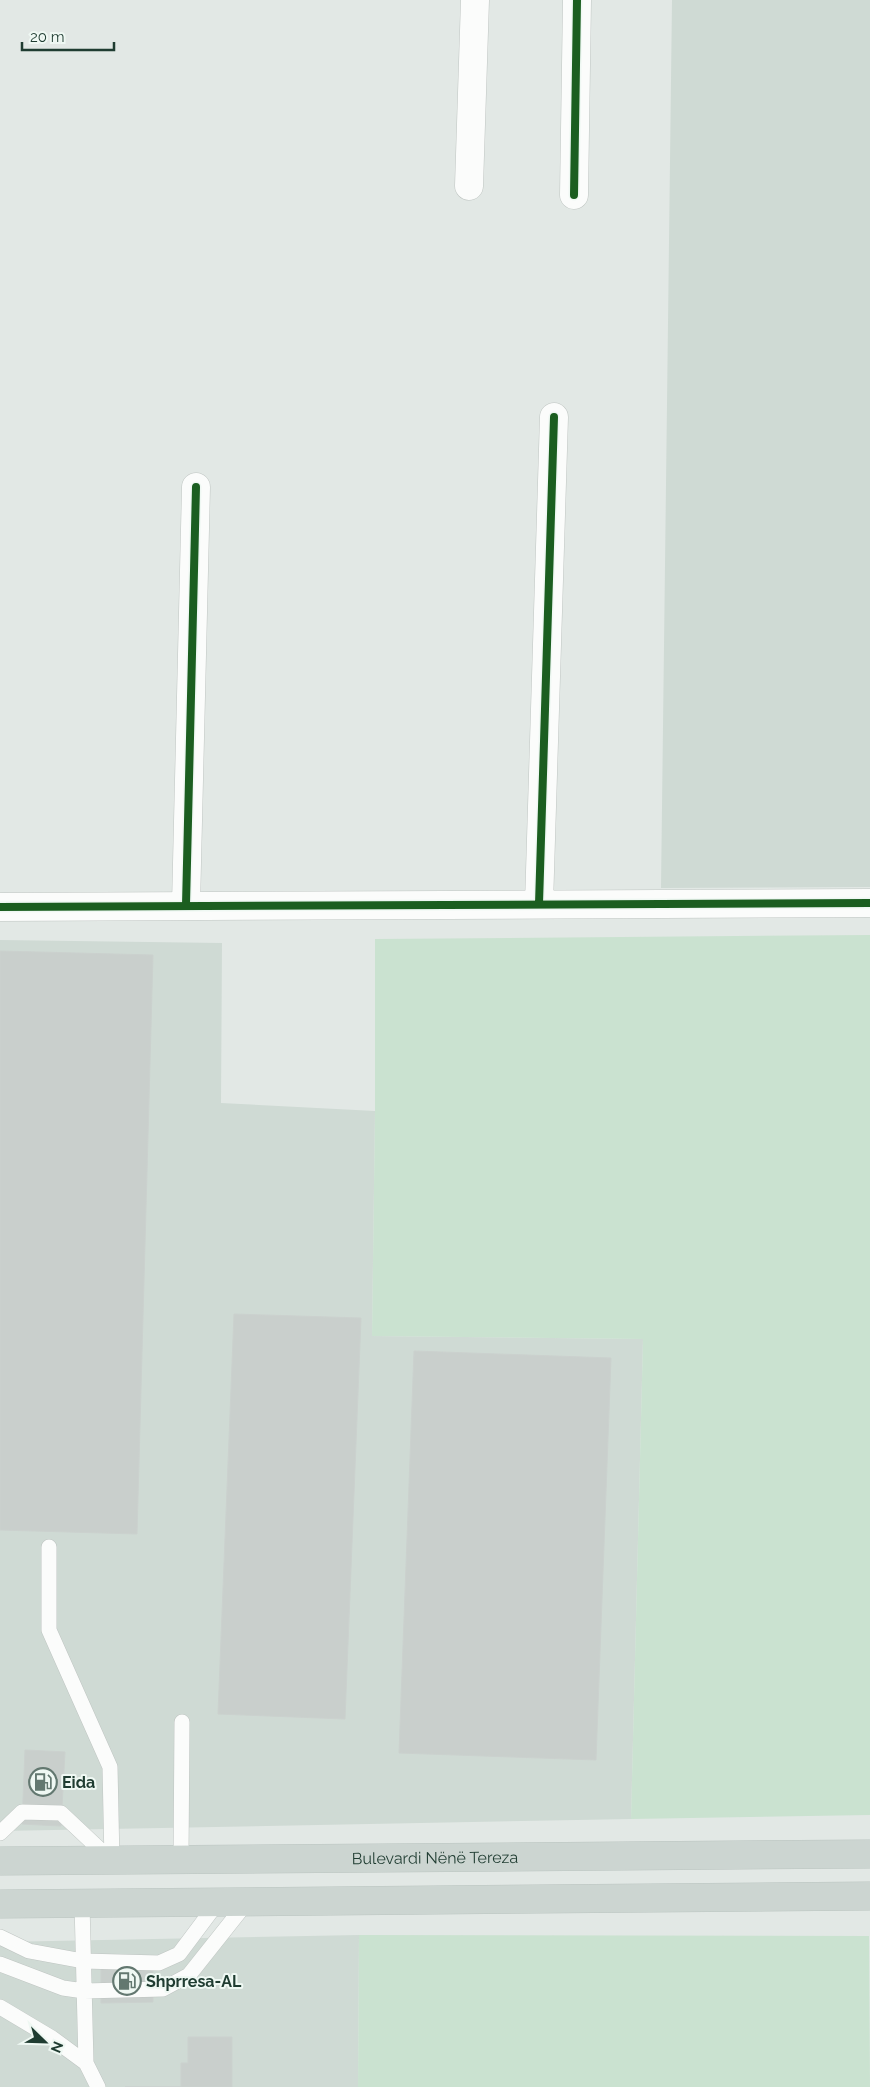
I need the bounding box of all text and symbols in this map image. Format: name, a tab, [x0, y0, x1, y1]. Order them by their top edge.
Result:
scale bar	[22, 20, 115, 52]
text: 20 m	[30, 28, 65, 46]
fuel station icon: Eida	[28, 1767, 58, 1797]
place label: Eida	[62, 1773, 95, 1792]
street label: Bulevardi Nënë Tereza	[352, 1847, 518, 1868]
fuel station icon: Shprresa-AL	[112, 1966, 142, 1996]
place label: Shprresa-AL	[146, 1972, 242, 1991]
north arrow	[20, 2017, 70, 2067]
text: N	[48, 2039, 66, 2055]

